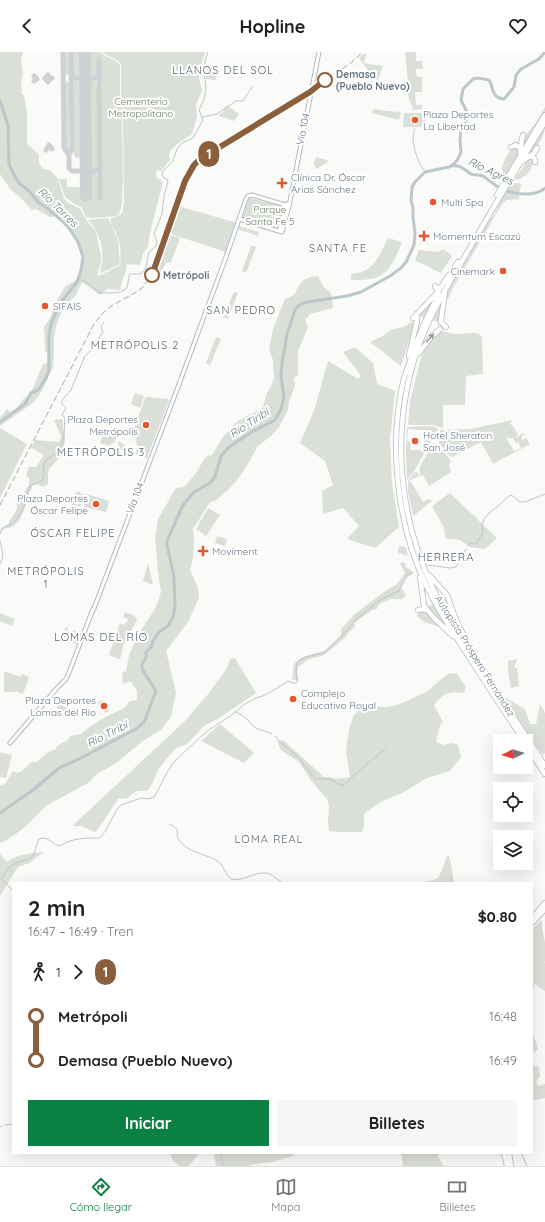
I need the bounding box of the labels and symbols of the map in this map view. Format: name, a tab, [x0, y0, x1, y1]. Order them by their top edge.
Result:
district label: LLANOS DEL SOL	[172, 63, 274, 77]
place label: Demasa (Pueblo Nuevo)	[336, 68, 410, 93]
marker: Demasa (Pueblo Nuevo)	[317, 72, 333, 88]
park label: Cementerio Metropolitano	[109, 95, 173, 120]
place label: Plaza Deportes La Libertad	[423, 108, 494, 133]
street label: Vía 104	[294, 112, 312, 146]
marker: Plaza Deportes La Libertad	[410, 115, 420, 125]
line badge: 1	[196, 141, 222, 167]
water label: Río Agres	[466, 154, 517, 188]
place label: Clínica Dr. Óscar Arias Sánchez	[291, 171, 366, 196]
marker: Clínica Dr. Óscar Arias Sánchez	[276, 177, 288, 189]
water label: Río Torres	[35, 184, 82, 230]
place label: Multi Spa	[441, 196, 483, 209]
marker: Multi Spa	[428, 197, 438, 207]
park label: Parque Santa Fe 5	[246, 203, 294, 228]
marker: Momentum Escazú	[418, 230, 430, 242]
place label: Momentum Escazú	[433, 230, 521, 243]
district label: SANTA FE	[309, 241, 367, 255]
place label: Cinemark	[451, 265, 495, 278]
marker: Cinemark	[498, 266, 508, 276]
marker: Metrópoli	[144, 267, 160, 283]
place label: Metrópoli	[163, 269, 209, 282]
place label: SIFAIS	[53, 300, 81, 313]
marker: SIFAIS	[40, 301, 50, 311]
district label: SAN PEDRO	[206, 303, 276, 317]
one-way arrow	[426, 333, 435, 343]
district label: METRÓPOLIS 2	[91, 338, 179, 352]
water label: Río Tiribí	[227, 404, 273, 441]
place label: Plaza Deportes Metrópolis	[68, 413, 138, 438]
marker: Plaza Deportes Metrópolis	[141, 420, 151, 430]
place label: Hotel Sheraton San José	[423, 429, 492, 454]
marker: Hotel Sheraton San José	[410, 436, 420, 446]
district label: METRÓPOLIS 3	[57, 445, 145, 459]
street label: Vía 104	[123, 480, 147, 516]
place label: Plaza Deportes Óscar Felipe	[18, 492, 88, 517]
marker: Plaza Deportes Óscar Felipe	[91, 499, 101, 509]
district label: ÓSCAR FELIPE	[30, 526, 116, 540]
marker: Moviment	[197, 545, 209, 557]
place label: Moviment	[212, 545, 258, 558]
district label: HERRERA	[418, 550, 474, 564]
district label: METRÓPOLIS 1	[7, 564, 85, 591]
street label: Autopista Próspero Fernández	[432, 593, 518, 719]
district label: LOMAS DEL RÍO	[54, 630, 148, 644]
place label: Complejo Educativo Royal	[301, 687, 376, 712]
place label: Plaza Deportes Lomas del Río	[26, 694, 96, 719]
marker: Complejo Educativo Royal	[288, 694, 298, 704]
marker: Plaza Deportes Lomas del Río	[99, 701, 109, 711]
water label: Río Tiribí	[84, 717, 132, 750]
north arrow	[493, 734, 533, 774]
district label: LOMA REAL	[235, 832, 303, 846]

